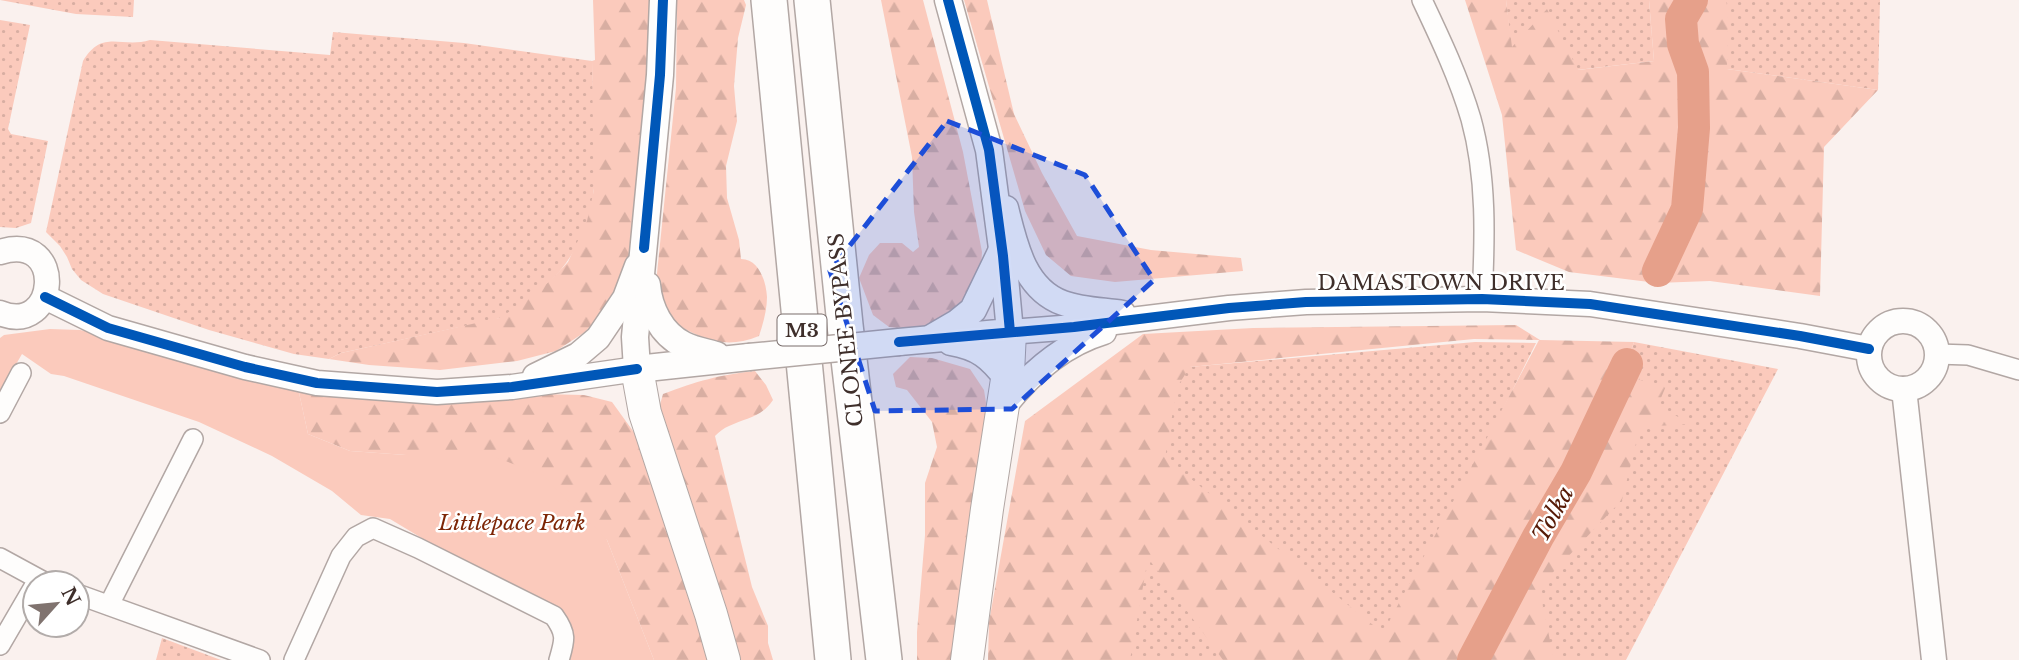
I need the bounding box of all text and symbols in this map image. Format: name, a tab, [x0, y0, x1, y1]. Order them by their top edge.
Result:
street label: CLONEE BYPASS	[823, 232, 869, 428]
street label: DAMASTOWN DRIVE	[1317, 270, 1565, 296]
road number: M3	[778, 314, 826, 346]
water label: Tolka	[1526, 481, 1580, 547]
park label: Littlepace Park	[437, 510, 586, 536]
north arrow	[21, 569, 91, 639]
text: N	[56, 583, 85, 610]

